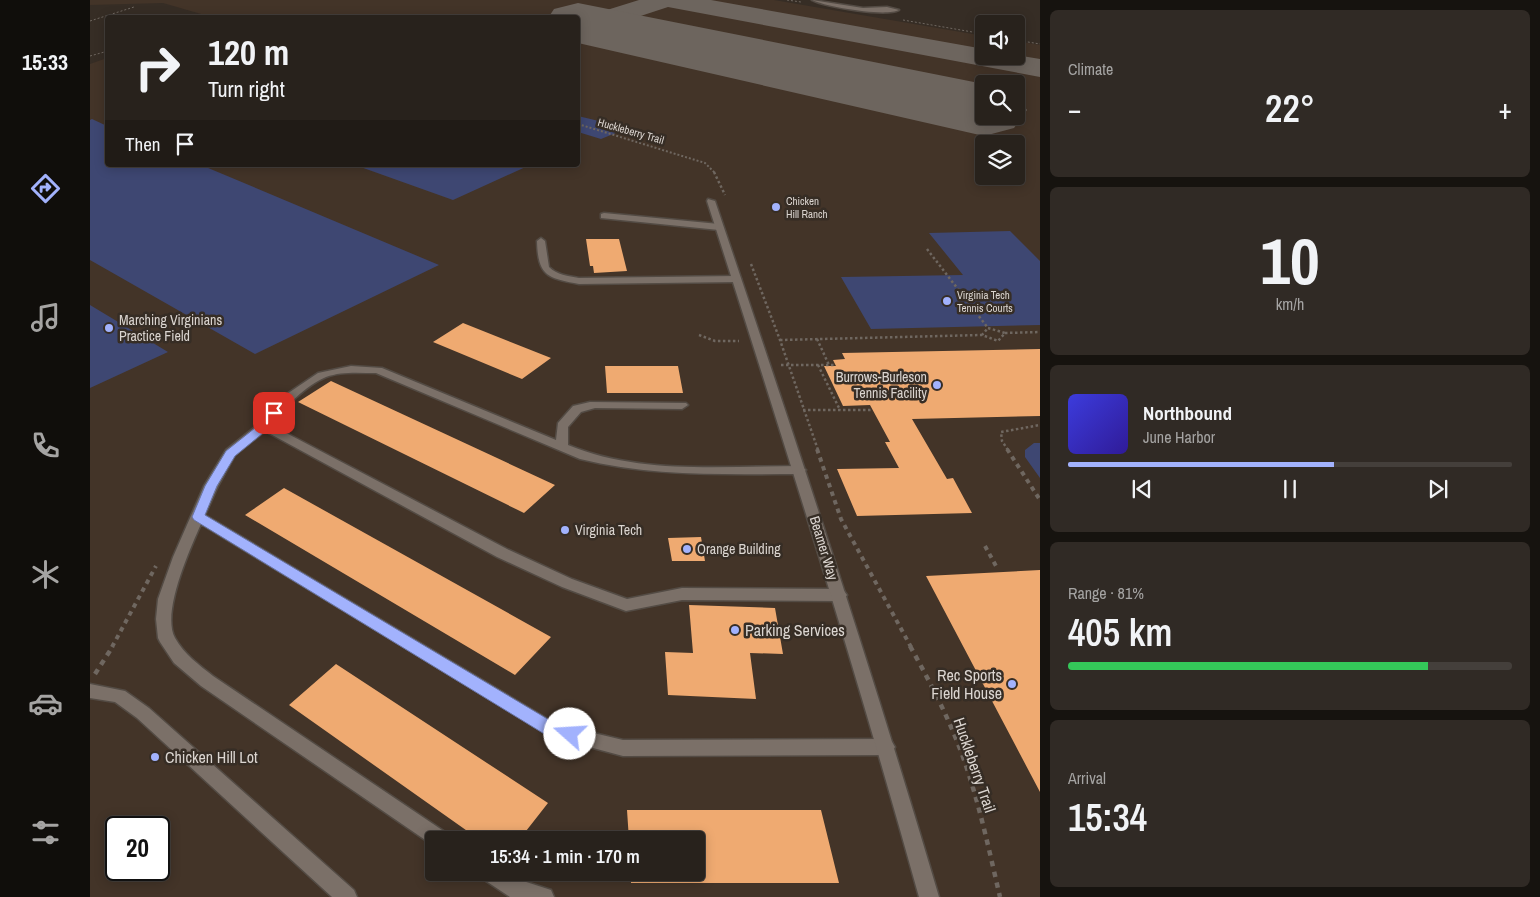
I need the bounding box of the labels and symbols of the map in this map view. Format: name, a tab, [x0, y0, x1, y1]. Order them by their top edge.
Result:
street label: Huckleberry Trail	[596, 115, 666, 147]
place label: Chicken Hill Ranch	[786, 194, 828, 221]
marker: Chicken Hill Ranch	[770, 201, 782, 213]
place label: Virginia Tech Tennis Courts	[957, 288, 1013, 315]
marker: Virginia Tech Tennis Courts	[941, 295, 953, 307]
place label: Marching Virginians Practice Field	[119, 311, 222, 345]
marker: Marching Virginians Practice Field	[103, 322, 115, 334]
place label: Burrows-Burleson Tennis Facility	[836, 368, 927, 402]
marker: Burrows-Burleson Tennis Facility	[931, 379, 943, 391]
pin	[253, 392, 295, 434]
street label: Beamer Way	[806, 514, 842, 582]
place label: Virginia Tech	[575, 521, 642, 539]
marker: Virginia Tech	[559, 524, 571, 536]
place label: Orange Building	[697, 540, 781, 558]
marker: Orange Building	[681, 543, 693, 555]
place label: Parking Services	[745, 619, 845, 641]
marker: Parking Services	[729, 624, 741, 636]
place label: Rec Sports Field House	[931, 664, 1002, 704]
marker: Rec Sports Field House	[1006, 678, 1018, 690]
position arrow	[543, 707, 595, 759]
street label: Huckleberry Trail	[948, 715, 1002, 816]
place label: Chicken Hill Lot	[165, 746, 258, 768]
marker: Chicken Hill Lot	[149, 751, 161, 763]
speed limit sign: 20	[105, 816, 170, 881]

